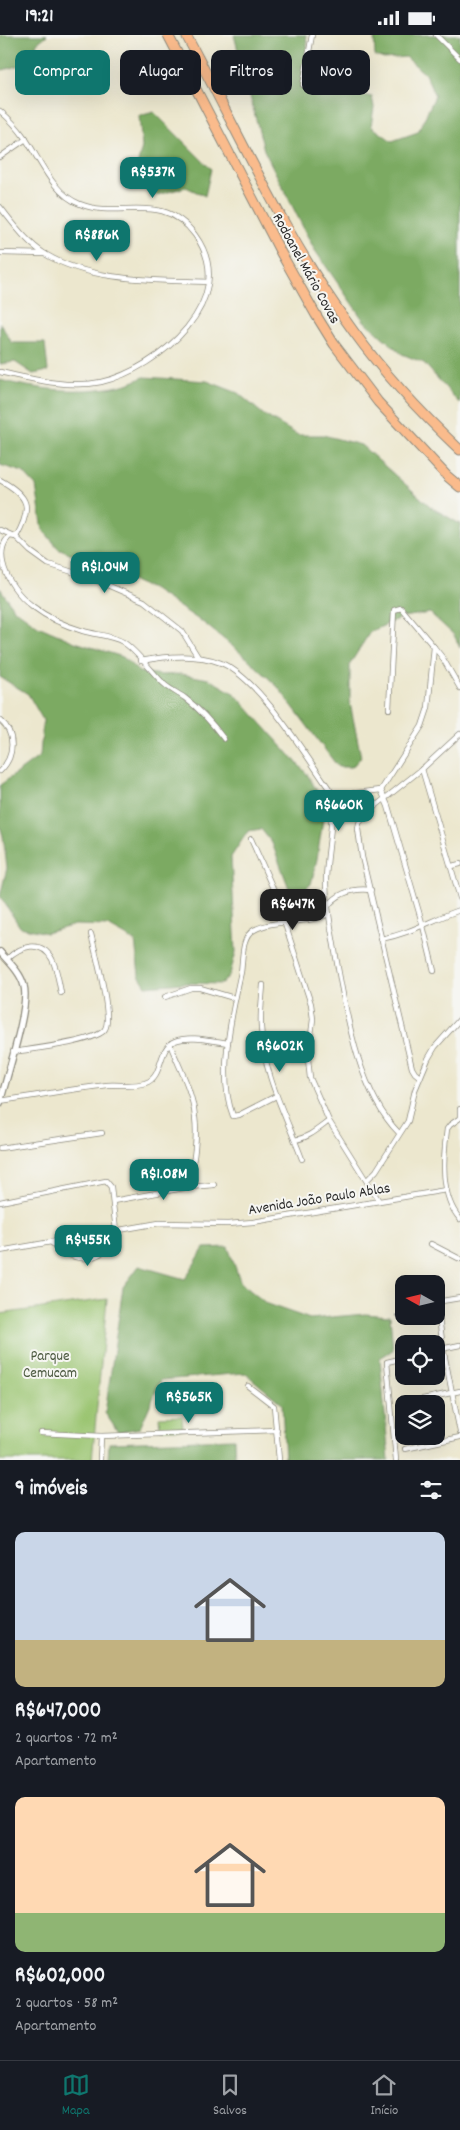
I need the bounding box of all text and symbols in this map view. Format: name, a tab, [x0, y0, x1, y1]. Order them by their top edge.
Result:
text: 19:21	[25, 4, 53, 31]
chip: Comprar	[15, 50, 110, 95]
chip: Alugar	[120, 50, 201, 95]
chip: Filtros	[211, 50, 292, 95]
chip: Novo	[302, 50, 370, 95]
pin: R$537K	[112, 156, 194, 199]
text: R$537K	[131, 161, 175, 184]
street label: Rodoanel Mário Covas	[266, 210, 345, 328]
pin: R$886K	[56, 219, 138, 262]
text: R$886K	[75, 224, 119, 247]
pin: R$1.04M	[59, 551, 151, 594]
text: R$1.04M	[82, 556, 128, 579]
pin: R$660K	[298, 789, 380, 832]
text: R$660K	[315, 794, 363, 817]
pin: R$647K	[252, 889, 334, 931]
text: R$647K	[271, 893, 315, 916]
pin: R$602K	[239, 1031, 321, 1073]
text: R$602K	[257, 1035, 303, 1058]
pin: R$1.08M	[118, 1159, 210, 1201]
text: R$1.08M	[141, 1163, 187, 1186]
street label: Avenida João Paulo Ablas	[247, 1178, 392, 1222]
pin: R$455K	[47, 1225, 129, 1267]
text: R$455K	[66, 1229, 110, 1252]
north arrow	[395, 1275, 445, 1325]
map controls	[395, 1275, 445, 1445]
button: locate	[395, 1335, 445, 1385]
park label: Parque Cemucam	[23, 1346, 77, 1385]
pin: R$565K	[148, 1381, 230, 1424]
text: R$565K	[166, 1386, 212, 1409]
button: layers	[395, 1395, 445, 1445]
text: 9 imóveis	[15, 1475, 88, 1505]
icon: filters	[417, 1476, 445, 1504]
icon: home	[185, 1565, 275, 1655]
text: R$647,000	[15, 1697, 101, 1727]
text: 2 quartos · 72 m²	[15, 1727, 117, 1750]
text: Apartamento	[15, 1750, 96, 1773]
icon: home	[185, 1830, 275, 1920]
text: R$602,000	[15, 1962, 105, 1992]
text: 2 quartos · 58 m²	[15, 1992, 118, 2015]
text: Apartamento	[15, 2015, 96, 2038]
tab: Mapa	[62, 2071, 90, 2121]
tab: Salvos	[213, 2071, 247, 2121]
tab: Início	[370, 2071, 398, 2121]

